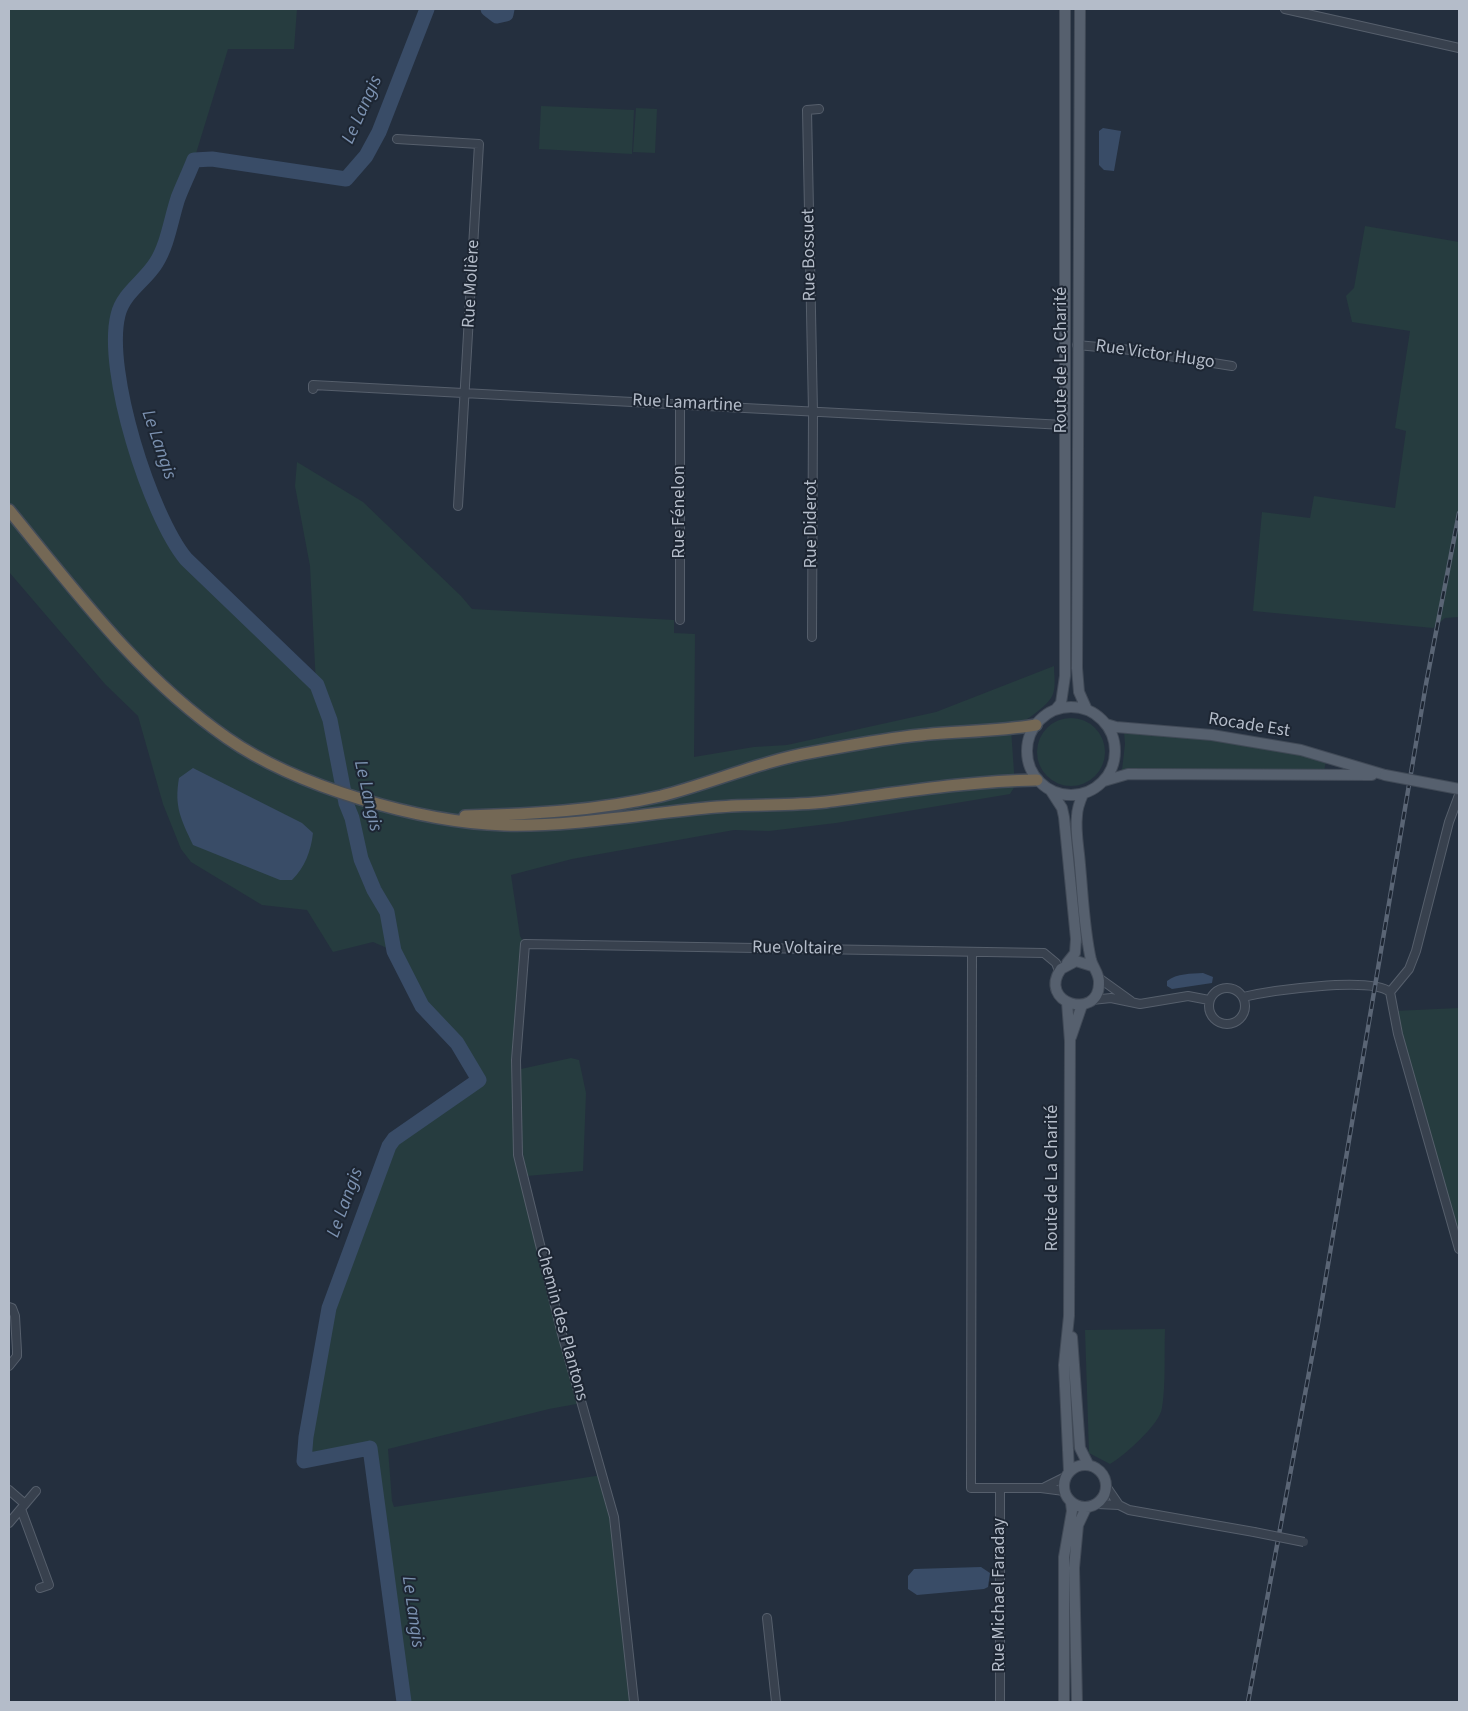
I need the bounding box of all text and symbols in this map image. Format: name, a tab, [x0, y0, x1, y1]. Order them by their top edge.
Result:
water label: Le Langis	[338, 72, 388, 148]
street label: Rue Bossuet	[798, 209, 822, 301]
street label: Rue Molière	[459, 239, 485, 329]
street label: Route de La Charité	[1051, 287, 1073, 433]
street label: Rue Victor Hugo	[1094, 336, 1216, 374]
street label: Rue Lamartine	[632, 390, 742, 418]
water label: Le Langis	[135, 407, 181, 483]
street label: Rue Fénelon	[669, 465, 691, 559]
street label: Rue Diderot	[801, 480, 823, 568]
street label: Rocade Est	[1207, 709, 1291, 743]
water label: Le Langis	[348, 758, 386, 834]
street label: Rue Voltaire	[752, 937, 842, 961]
street label: Route de La Charité	[1042, 1105, 1064, 1251]
water label: Le Langis	[323, 1165, 369, 1241]
street label: Chemin des Plantons	[530, 1245, 592, 1403]
street label: Rue Michael Faraday	[989, 1518, 1011, 1672]
water label: Le Langis	[396, 1575, 428, 1649]

